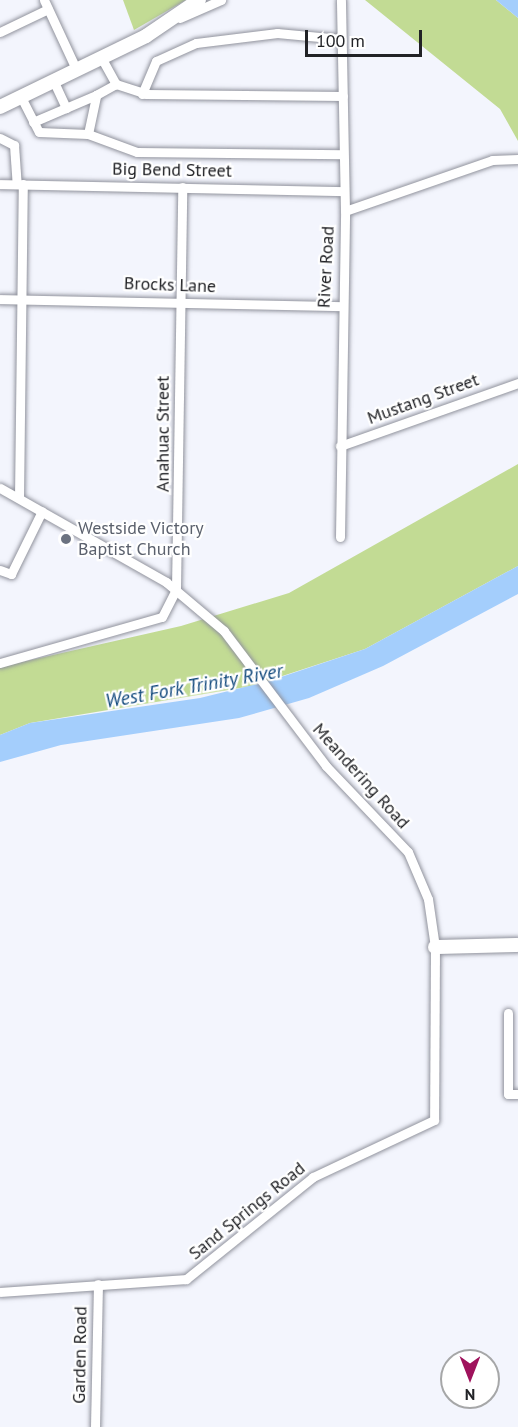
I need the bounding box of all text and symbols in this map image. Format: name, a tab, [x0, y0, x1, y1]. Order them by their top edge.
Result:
scale bar	[308, 18, 425, 56]
text: 100 m	[316, 29, 365, 52]
street label: Big Bend Street	[112, 158, 232, 182]
street label: River Road	[313, 225, 339, 309]
street label: Brocks Lane	[124, 273, 216, 297]
street label: Mustang Street	[364, 369, 482, 429]
street label: Anahuac Street	[152, 376, 174, 492]
place label: Westside Victory Baptist Church	[78, 518, 204, 560]
marker: Westside Victory Baptist Church	[59, 532, 73, 546]
water label: West Fork Trinity River	[103, 658, 285, 714]
street label: Meandering Road	[308, 719, 414, 833]
street label: Sand Springs Road	[185, 1158, 309, 1264]
street label: Garden Road	[68, 1306, 92, 1404]
north arrow	[440, 1349, 500, 1409]
text: N	[465, 1385, 475, 1405]

